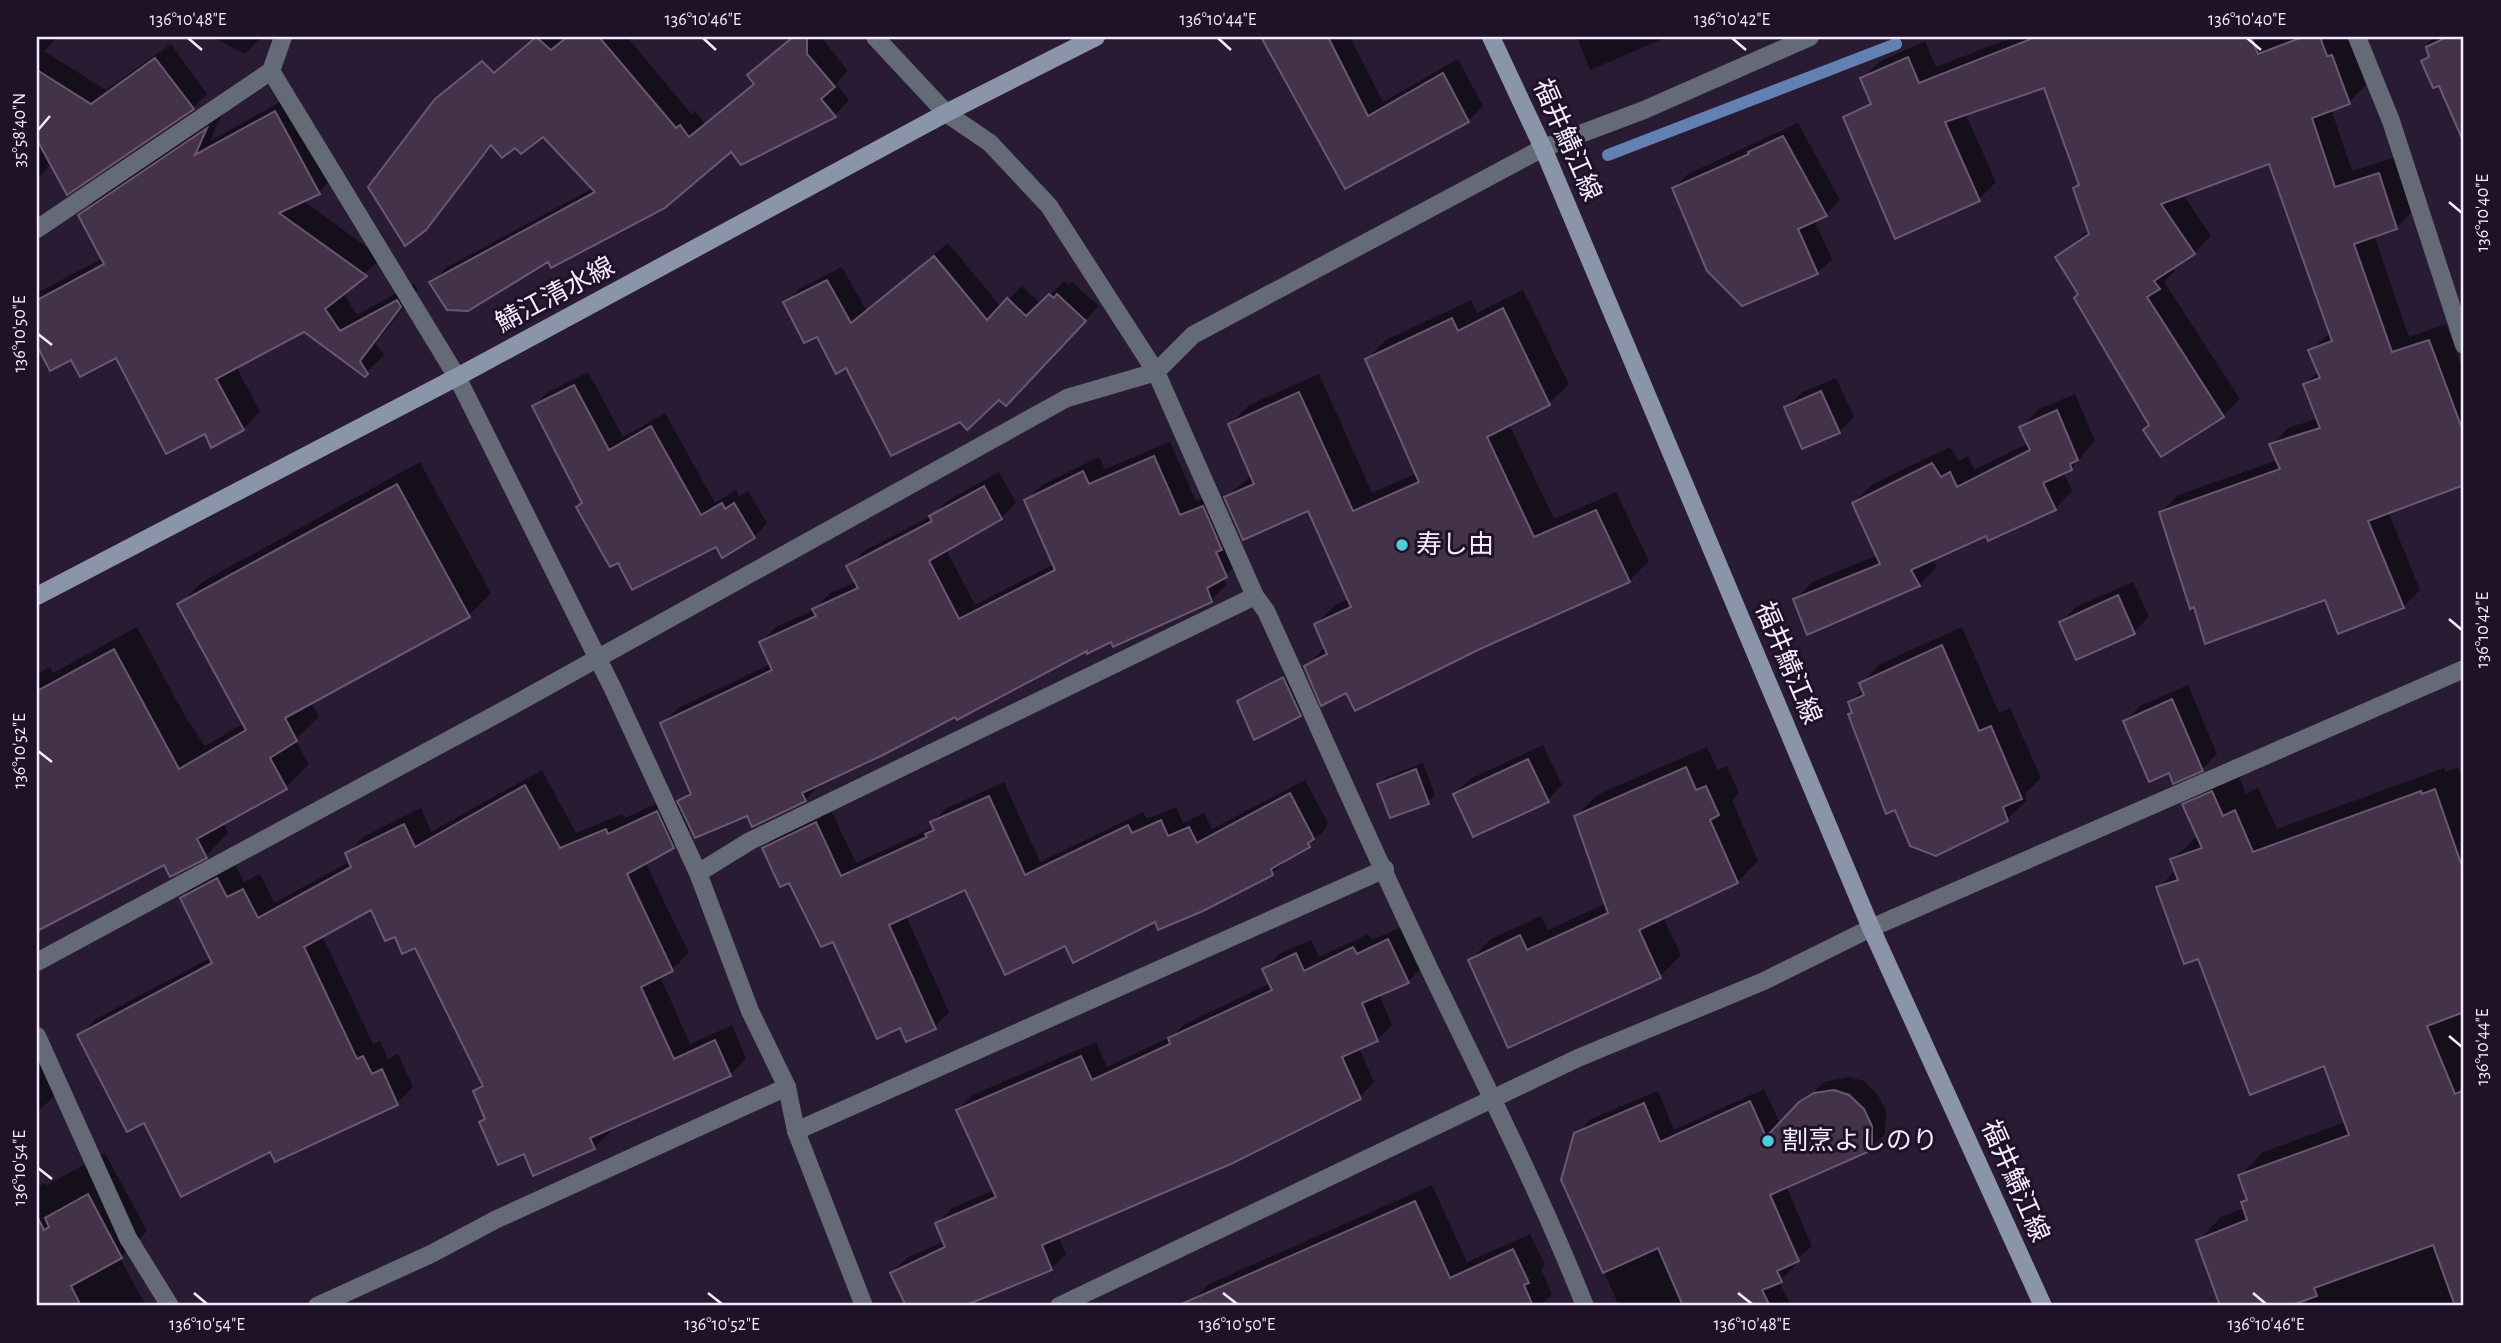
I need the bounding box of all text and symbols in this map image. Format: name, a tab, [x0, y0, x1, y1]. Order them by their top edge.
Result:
text: 136°10'48"E	[150, 11, 227, 29]
text: 136°10'46"E	[665, 11, 742, 29]
text: 136°10'44"E	[1179, 11, 1257, 29]
text: 136°10'42"E	[1694, 11, 1771, 29]
text: 136°10'40"E	[2208, 11, 2286, 29]
street label: 福井鯖江線	[1529, 75, 1606, 205]
text: 35°58'40"N	[11, 93, 29, 167]
text: 136°10'40"E	[2474, 174, 2492, 252]
street label: 鯖江清水線	[491, 252, 619, 337]
text: 136°10'50"E	[11, 295, 29, 372]
place label: 寿し由	[1416, 531, 1494, 558]
marker: 寿し由	[1394, 537, 1410, 553]
text: 136°10'42"E	[2474, 591, 2492, 668]
street label: 福井鯖江線	[1751, 598, 1826, 728]
text: 136°10'52"E	[11, 713, 29, 789]
text: 136°10'44"E	[2474, 1008, 2492, 1086]
street label: 福井鯖江線	[1977, 1116, 2054, 1246]
place label: 割烹よしのり	[1782, 1127, 1938, 1154]
text: 136°10'54"E	[11, 1130, 29, 1206]
marker: 割烹よしのり	[1760, 1133, 1776, 1149]
text: 136°10'54"E	[169, 1316, 245, 1334]
text: 136°10'52"E	[684, 1316, 760, 1334]
text: 136°10'50"E	[1199, 1316, 1276, 1334]
text: 136°10'48"E	[1714, 1316, 1791, 1334]
text: 136°10'46"E	[2228, 1316, 2305, 1334]

